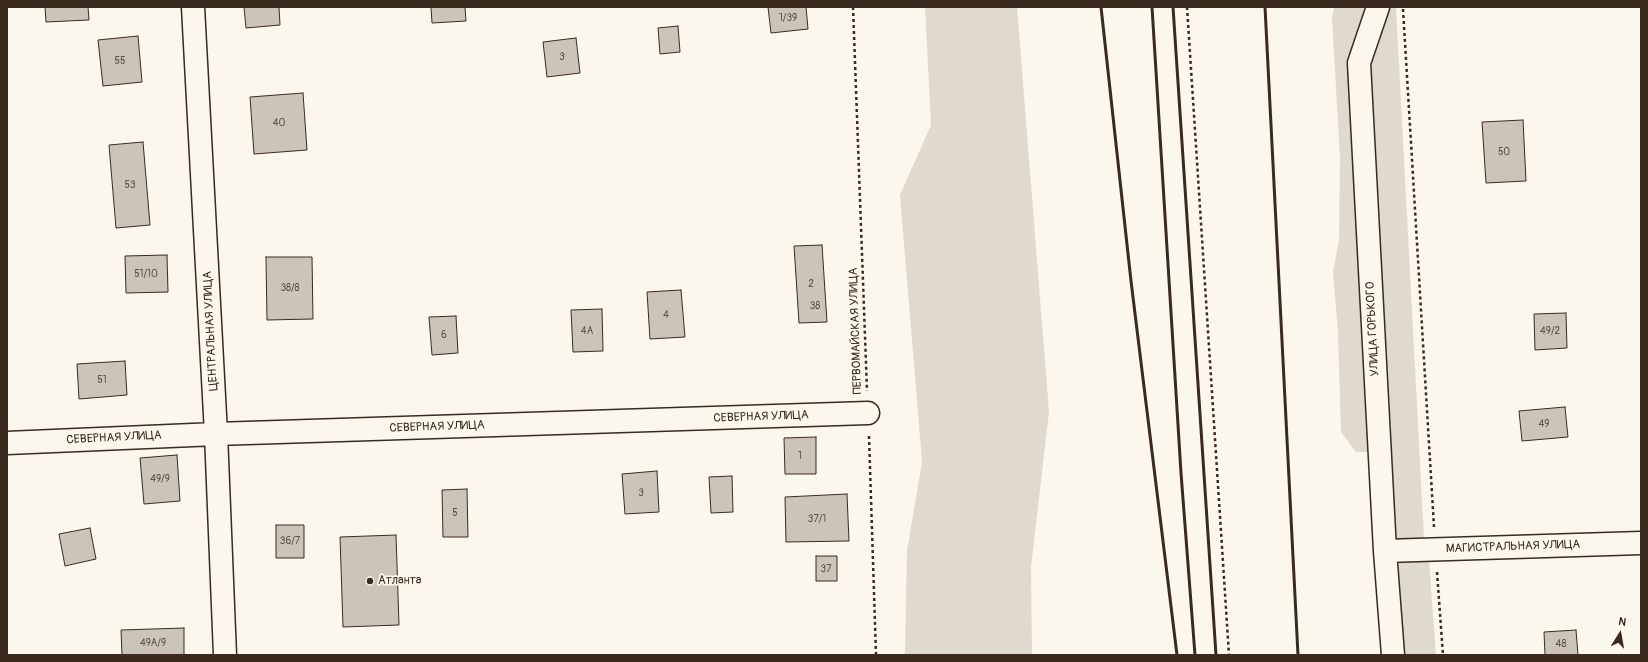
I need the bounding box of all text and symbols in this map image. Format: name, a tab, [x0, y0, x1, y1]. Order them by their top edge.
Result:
house number: 1/39	[779, 12, 797, 24]
house number: 3	[559, 51, 565, 63]
house number: 55	[115, 55, 125, 67]
house number: 40	[273, 117, 285, 129]
house number: 50	[1498, 146, 1510, 158]
house number: 53	[125, 179, 135, 191]
street label: ПЕРВОМАЙСКАЯ УЛИЦА	[847, 267, 865, 395]
house number: 51/10	[134, 268, 158, 280]
street label: ЦЕНТРАЛЬНАЯ УЛИЦА	[201, 271, 221, 391]
house number: 2	[808, 278, 814, 290]
street label: УЛИЦА ГОРЬКОГО	[1363, 281, 1383, 377]
house number: 38/8	[280, 282, 300, 294]
house number: 38	[810, 300, 820, 312]
house number: 4	[663, 309, 669, 321]
house number: 4А	[581, 325, 593, 337]
house number: 49/2	[1540, 325, 1560, 337]
house number: 6	[441, 329, 447, 341]
house number: 51	[97, 374, 107, 386]
street label: СЕВЕРНАЯ УЛИЦА	[713, 408, 809, 426]
street label: СЕВЕРНАЯ УЛИЦА	[389, 418, 485, 436]
house number: 49	[1539, 418, 1549, 430]
street label: СЕВЕРНАЯ УЛИЦА	[66, 428, 162, 448]
house number: 1	[798, 450, 802, 462]
house number: 49/9	[150, 473, 170, 485]
house number: 3	[638, 487, 644, 499]
house number: 5	[452, 507, 458, 519]
house number: 37/1	[808, 513, 826, 525]
house number: 36/7	[280, 535, 300, 547]
street label: МАГИСТРАЛЬНАЯ УЛИЦА	[1446, 537, 1580, 557]
house number: 37	[821, 563, 831, 575]
place label: Атланта	[378, 574, 421, 588]
marker: Атланта	[365, 576, 375, 586]
north arrow	[1600, 614, 1640, 654]
text: N	[1617, 615, 1627, 629]
house number: 49А/9	[140, 637, 166, 649]
house number: 48	[1556, 638, 1566, 650]

